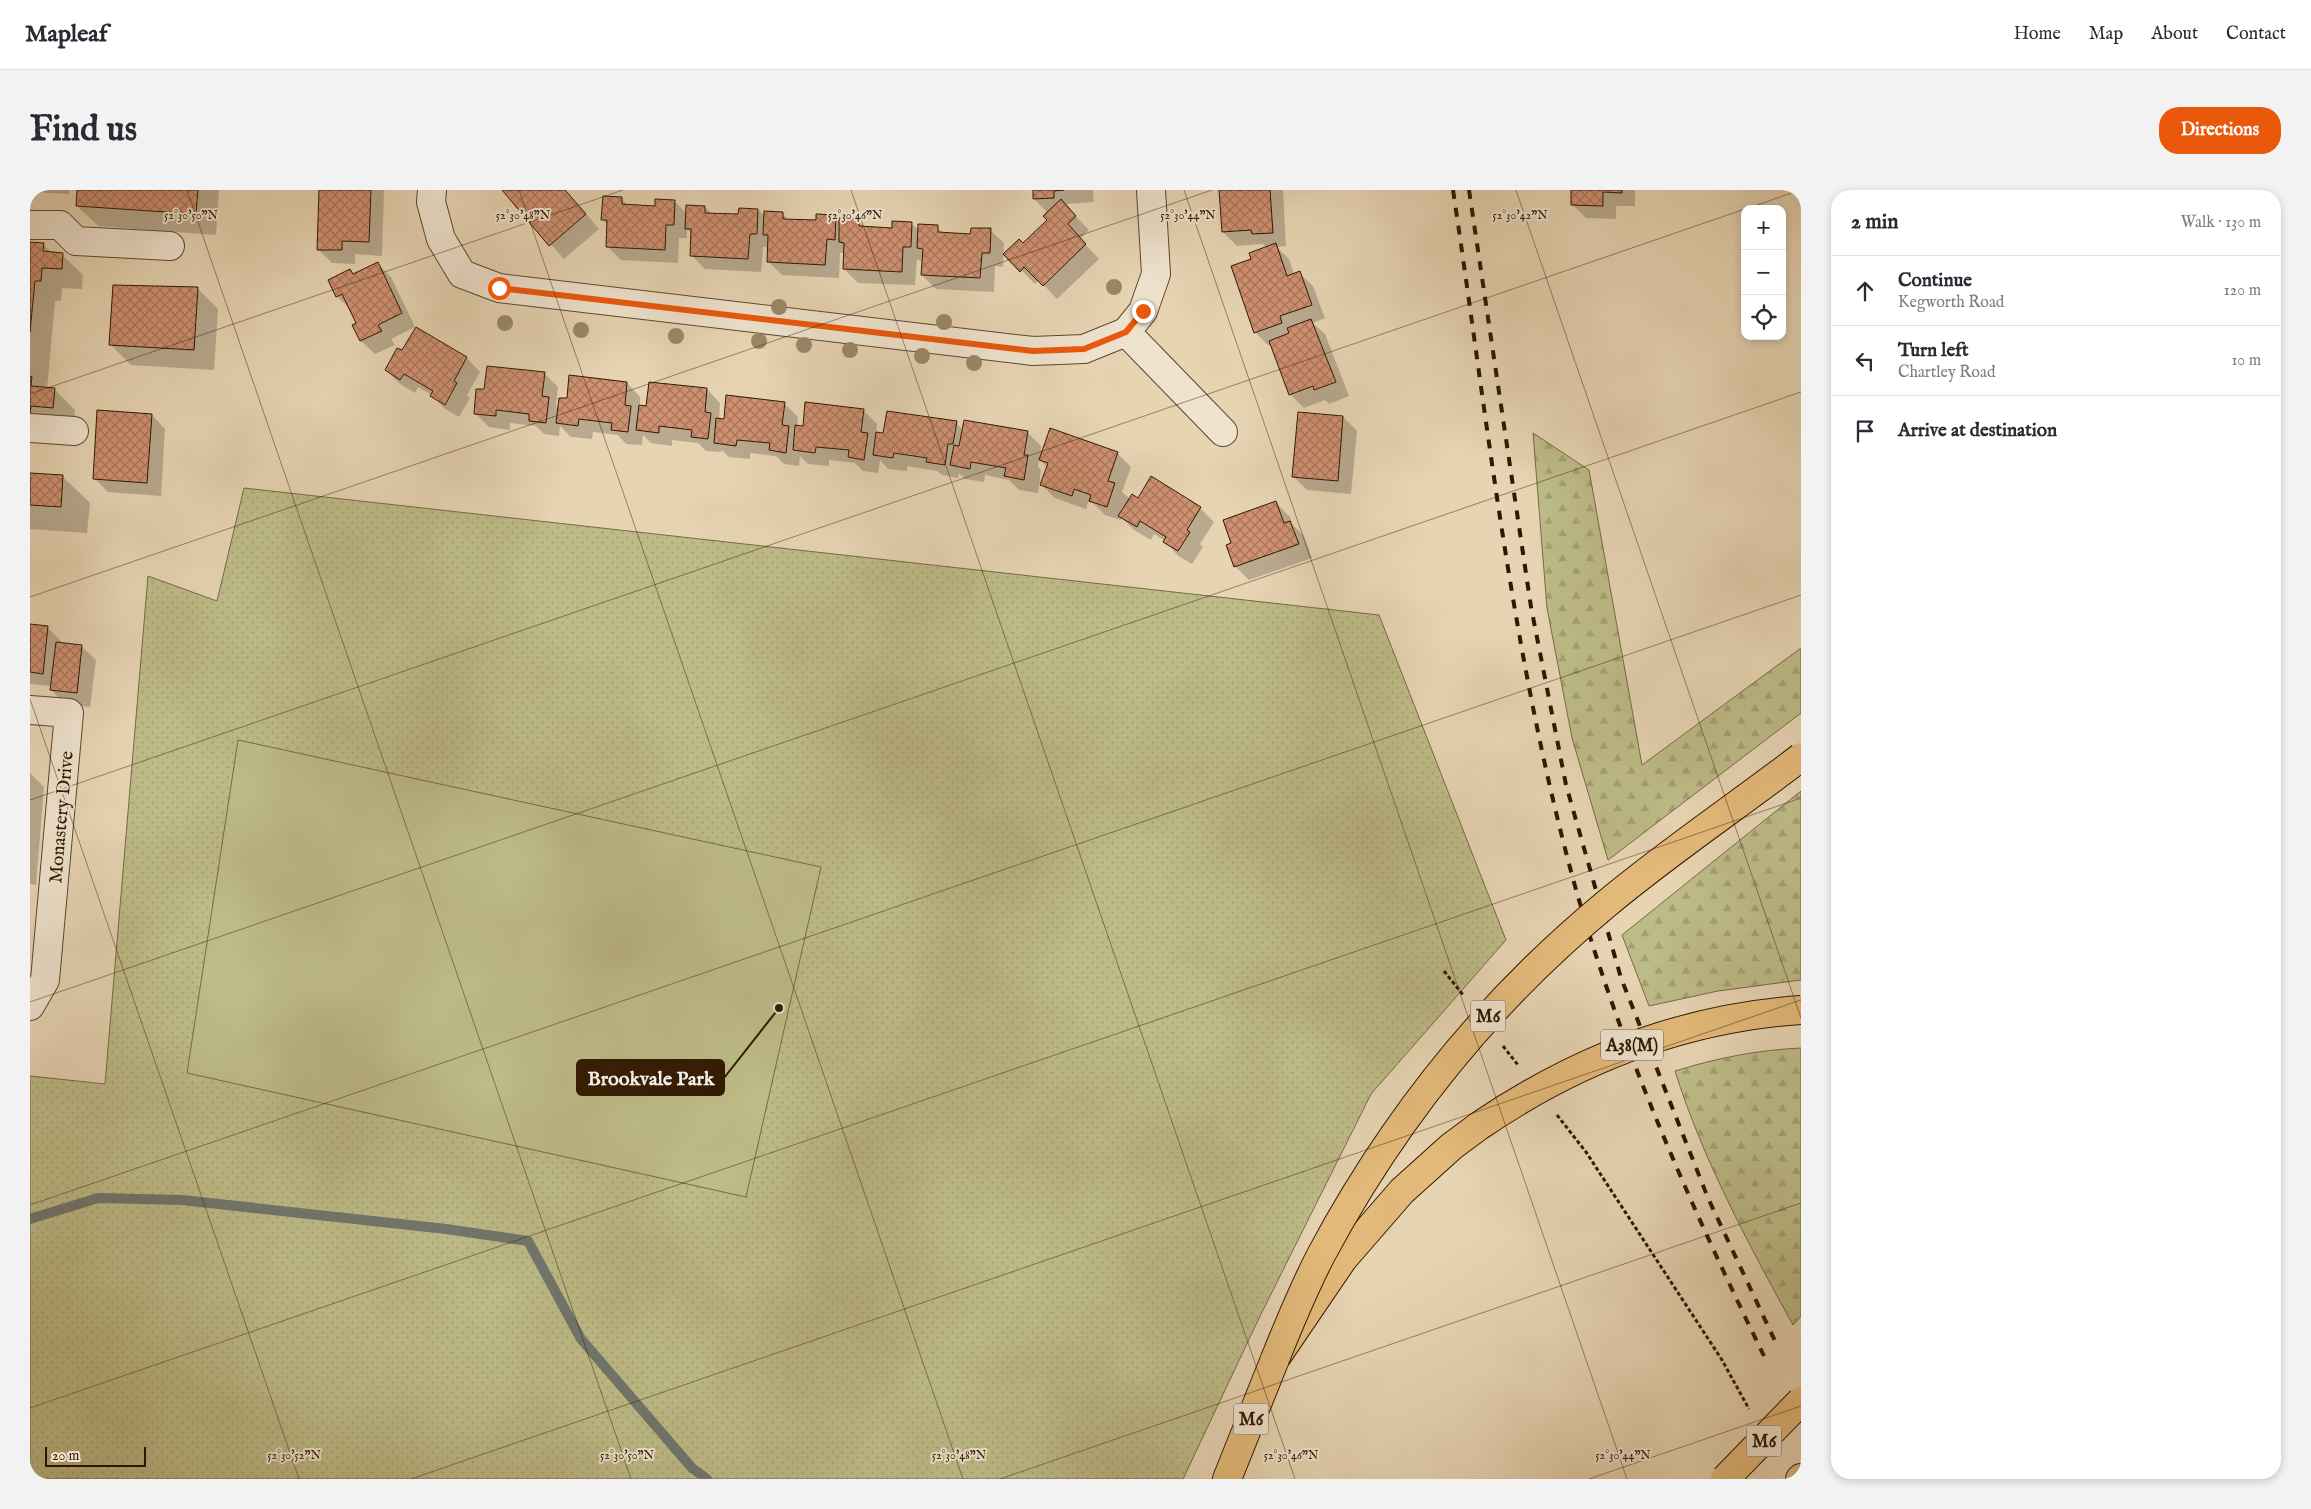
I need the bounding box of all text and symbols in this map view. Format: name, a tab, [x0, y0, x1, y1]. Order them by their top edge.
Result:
text: Mapleaf	[25, 19, 107, 50]
text: Home	[2014, 23, 2061, 46]
text: Map	[2089, 23, 2123, 46]
text: About	[2151, 23, 2198, 46]
text: Contact	[2226, 23, 2286, 46]
button: Directions	[2159, 107, 2281, 154]
text: Find us	[30, 108, 137, 153]
map controls	[1741, 205, 1786, 340]
button: +	[1741, 205, 1786, 250]
text: 52°30'50"N	[164, 208, 219, 223]
text: 52°30'48"N	[496, 208, 551, 223]
text: 52°30'46"N	[828, 208, 883, 223]
text: 52°30'44"N	[1160, 208, 1216, 223]
text: 52°30'42"N	[1492, 208, 1548, 223]
text: 2 min	[1851, 209, 1898, 236]
text: Walk · 130 m	[2181, 213, 2261, 233]
button: −	[1741, 250, 1786, 295]
text: Continue	[1898, 269, 1972, 293]
route start	[488, 277, 511, 300]
icon: ahead	[1851, 277, 1879, 305]
text: 120 m	[2224, 281, 2261, 301]
text: Kegworth Road	[1898, 293, 2004, 313]
button: locate	[1741, 295, 1786, 340]
route end	[1132, 300, 1155, 323]
text: Turn left	[1898, 339, 1969, 363]
icon: left	[1851, 347, 1879, 375]
text: 10 m	[2231, 351, 2261, 371]
text: Chartley Road	[1898, 363, 1995, 383]
icon: arrive	[1851, 417, 1879, 445]
text: Arrive at destination	[1898, 419, 2057, 443]
street label: Monastery Drive	[44, 750, 80, 884]
road number: M6	[1470, 1000, 1506, 1031]
road number: A38(M)	[1601, 1030, 1663, 1060]
callout: Brookvale Park	[577, 1060, 724, 1095]
text: Brookvale Park	[587, 1067, 716, 1092]
road number: M6	[1234, 1404, 1268, 1434]
road number: M6	[1746, 1426, 1782, 1456]
scale bar	[45, 1444, 146, 1467]
text: 20 m	[52, 1447, 79, 1465]
text: 52°30'52"N	[267, 1448, 321, 1463]
text: 52°30'50"N	[600, 1448, 655, 1463]
text: 52°30'48"N	[932, 1448, 987, 1463]
text: 52°30'46"N	[1264, 1448, 1319, 1463]
text: 52°30'44"N	[1595, 1448, 1651, 1463]

